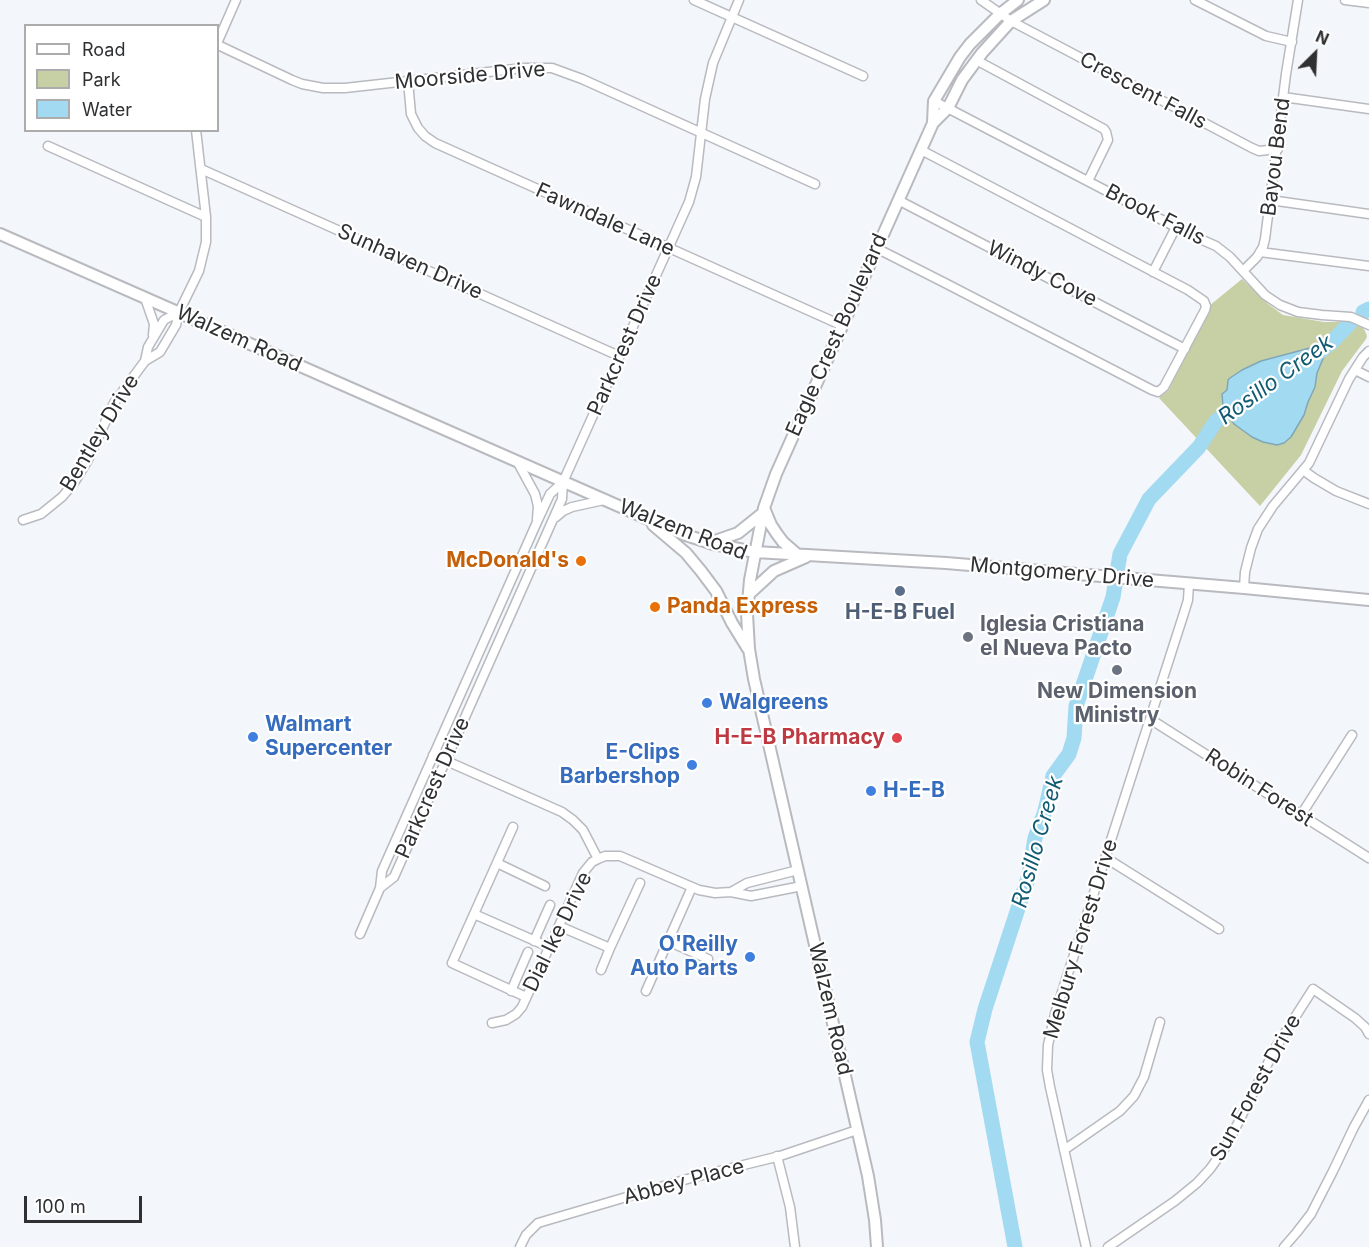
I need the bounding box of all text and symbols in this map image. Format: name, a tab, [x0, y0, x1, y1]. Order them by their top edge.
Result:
legend	[24, 24, 219, 132]
north arrow	[1285, 24, 1345, 84]
text: N	[1313, 26, 1332, 49]
text: Road	[82, 39, 125, 60]
street label: Crescent Falls	[1075, 47, 1211, 135]
street label: Moorside Drive	[394, 57, 546, 95]
text: Park	[82, 69, 121, 90]
street label: Bayou Bend	[1256, 97, 1296, 217]
text: Water	[82, 99, 132, 120]
street label: Fawndale Lane	[532, 178, 678, 262]
street label: Brook Falls	[1101, 179, 1209, 251]
street label: Sunhaven Drive	[334, 219, 486, 305]
street label: Eagle Crest Boulevard	[781, 230, 893, 440]
street label: Windy Cove	[983, 236, 1101, 312]
street label: Parkcrest Drive	[583, 270, 667, 420]
street label: Walzem Road	[172, 300, 306, 378]
water label: Rosillo Creek	[1213, 330, 1339, 430]
street label: Bentley Drive	[55, 370, 145, 496]
street label: Walzem Road	[615, 494, 751, 566]
place label: McDonald's	[446, 548, 569, 574]
street label: Montgomery Drive	[969, 552, 1155, 594]
marker: McDonald's	[574, 554, 588, 568]
marker: H-E-B Fuel	[893, 584, 907, 598]
place label: Panda Express	[667, 594, 818, 620]
marker: Panda Express	[648, 600, 662, 614]
place label: H-E-B Fuel	[845, 600, 955, 626]
place label: Iglesia Cristiana el Nueva Pacto	[980, 612, 1145, 662]
marker: Iglesia Cristiana el Nueva Pacto	[961, 630, 975, 644]
marker: New Dimension Ministry	[1110, 663, 1124, 677]
place label: New Dimension Ministry	[1037, 679, 1197, 729]
place label: Walgreens	[719, 690, 829, 716]
marker: Walgreens	[700, 696, 714, 710]
place label: Walmart Supercenter	[265, 712, 392, 762]
street label: Parkcrest Drive	[391, 713, 475, 863]
place label: H-E-B Pharmacy	[714, 725, 885, 751]
marker: Walmart Supercenter	[246, 730, 260, 744]
marker: H-E-B Pharmacy	[890, 731, 904, 745]
place label: E-Clips Barbershop	[560, 740, 680, 790]
street label: Robin Forest	[1200, 744, 1318, 832]
marker: E-Clips Barbershop	[685, 758, 699, 772]
water label: Rosillo Creek	[1007, 773, 1069, 911]
place label: H-E-B	[883, 778, 945, 804]
marker: H-E-B	[864, 784, 878, 798]
street label: Melbury Forest Drive	[1039, 836, 1123, 1042]
street label: Dial Ike Drive	[518, 868, 598, 996]
place label: O'Reilly Auto Parts	[630, 932, 738, 982]
street label: Walzem Road	[803, 940, 857, 1078]
marker: O'Reilly Auto Parts	[743, 950, 757, 964]
street label: Sun Forest Drive	[1205, 1010, 1307, 1166]
street label: Abbey Place	[621, 1154, 747, 1210]
scale bar	[27, 1184, 146, 1222]
text: 100 m	[35, 1196, 86, 1217]

